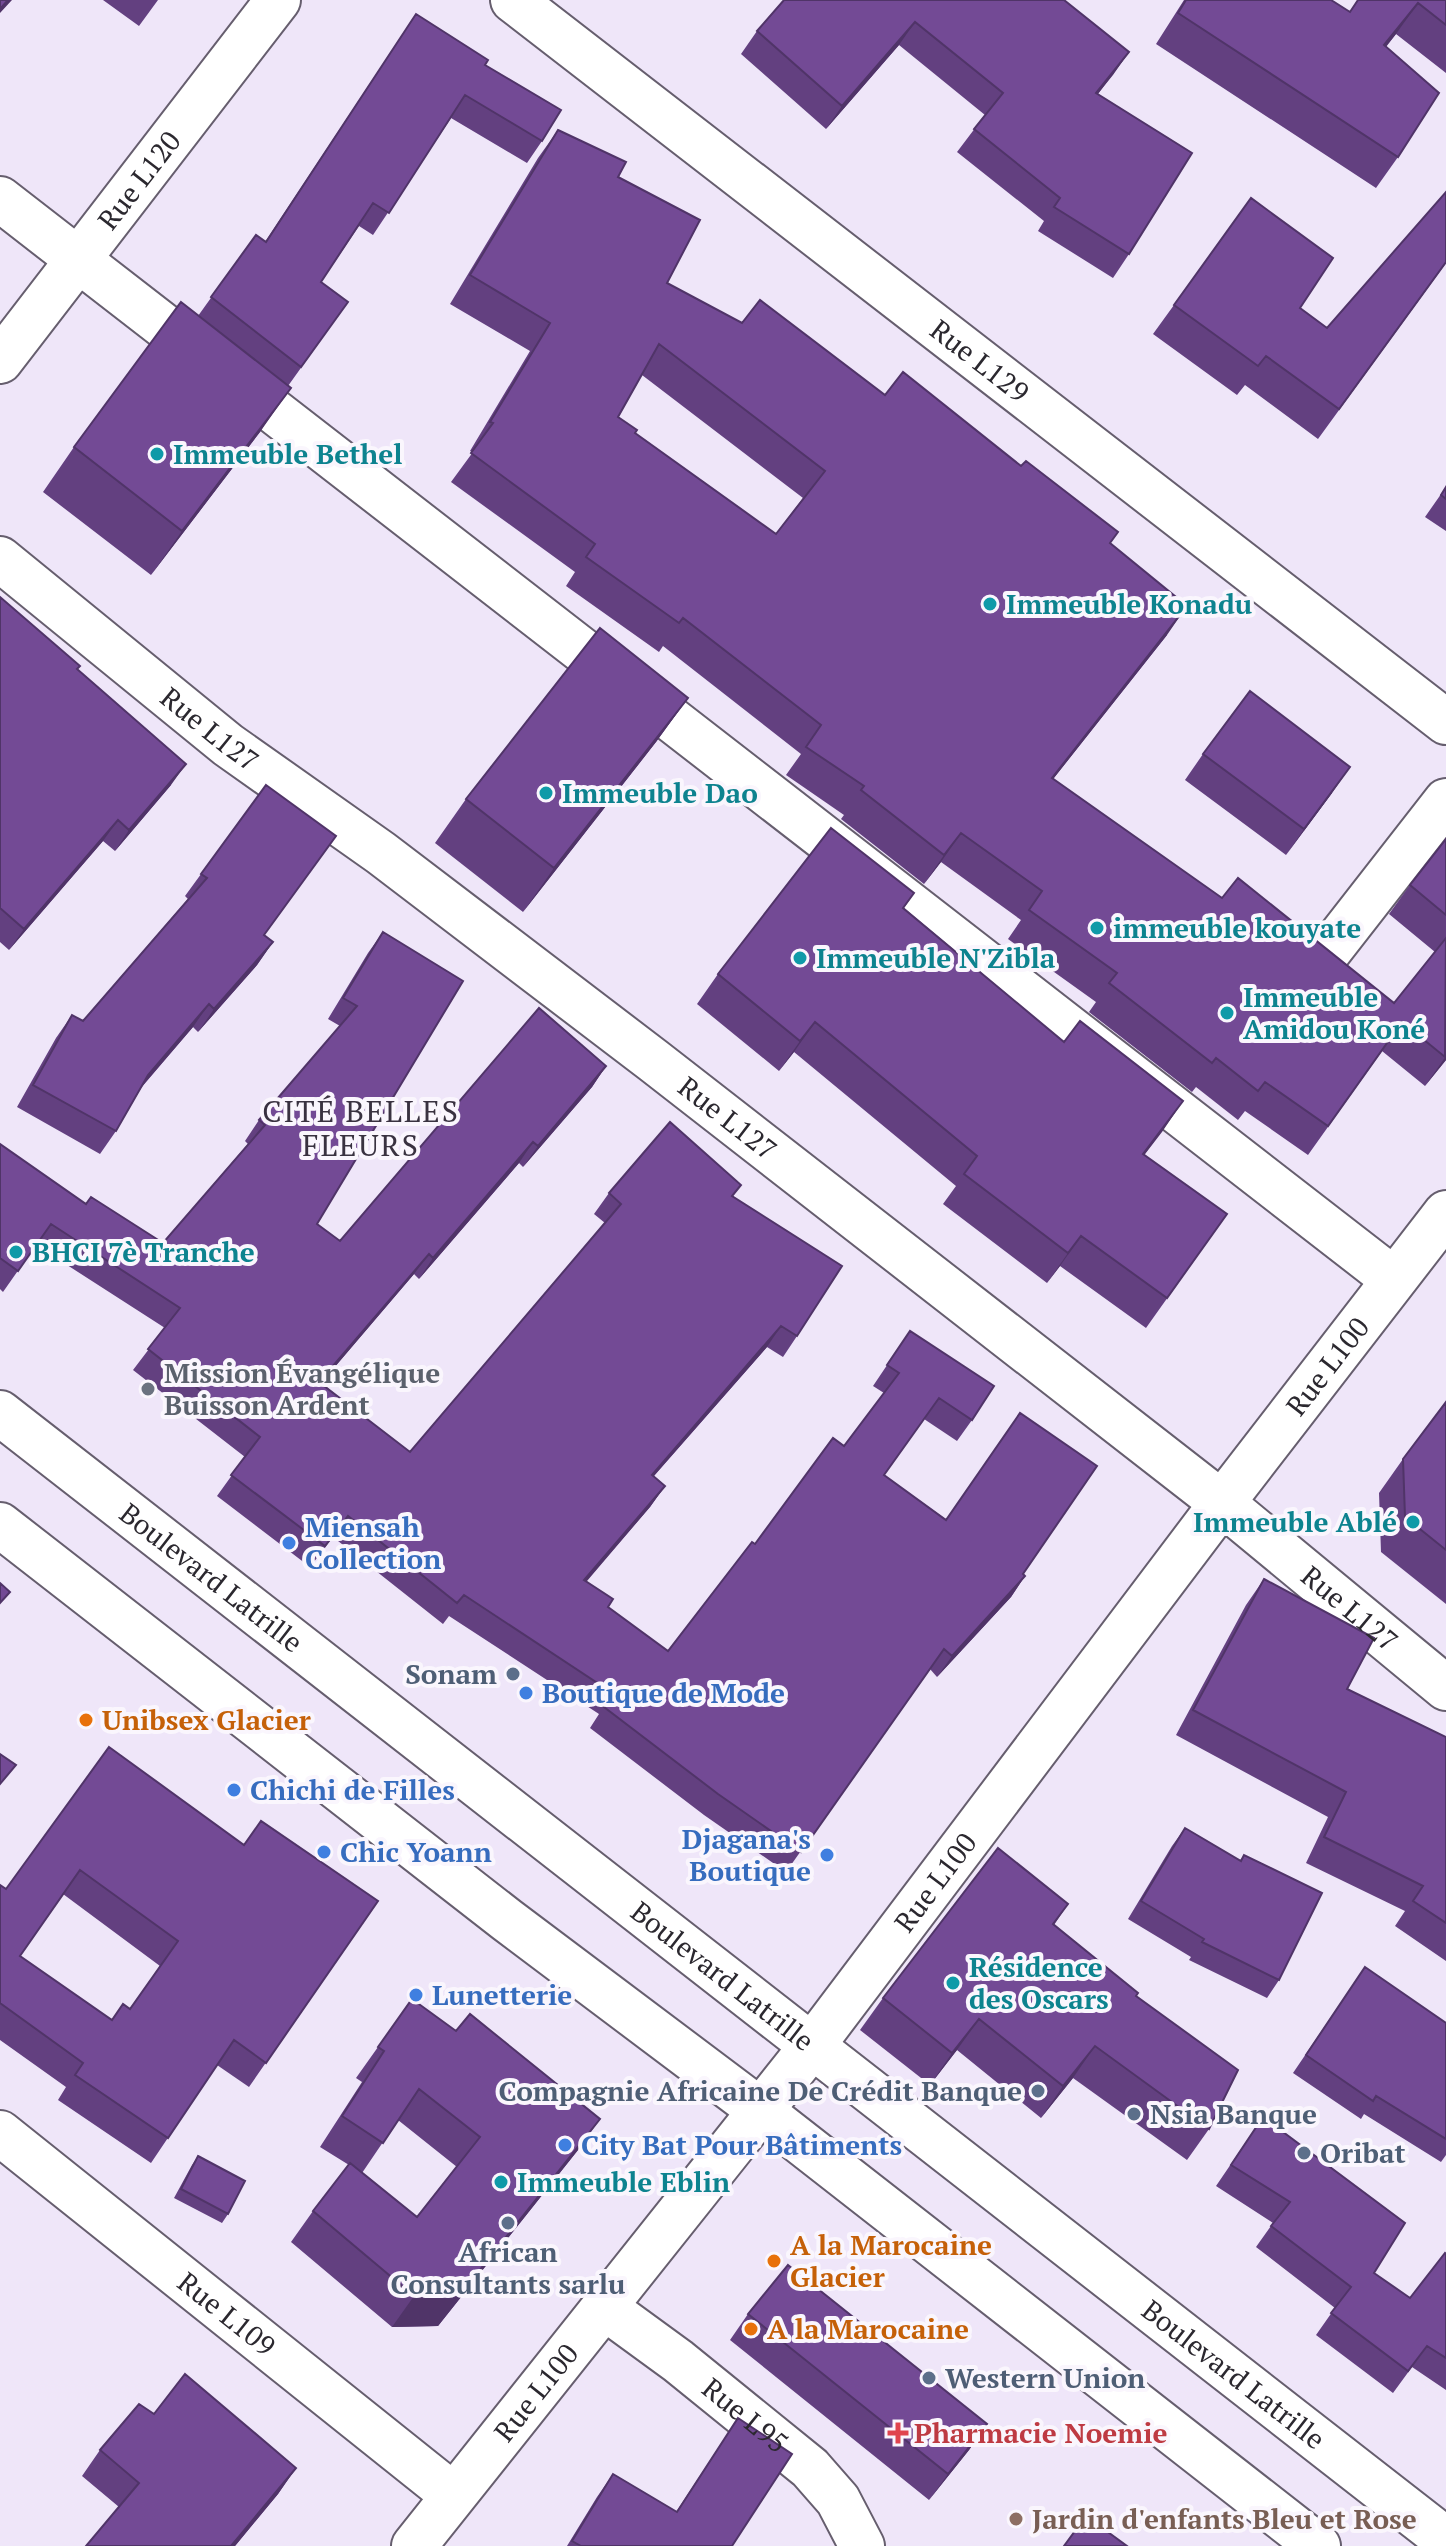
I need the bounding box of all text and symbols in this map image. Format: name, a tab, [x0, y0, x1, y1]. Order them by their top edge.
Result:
street label: Rue L120	[89, 123, 188, 237]
street label: Rue L129	[923, 311, 1037, 411]
place label: Immeuble Bethel	[173, 435, 403, 472]
marker: Immeuble Bethel	[148, 445, 166, 463]
place label: Immeuble Konadu	[1006, 585, 1252, 622]
marker: Immeuble Konadu	[981, 595, 999, 613]
street label: Rue L127	[153, 679, 266, 779]
place label: Immeuble Dao	[562, 774, 758, 811]
marker: Immeuble Dao	[537, 784, 555, 802]
place label: immeuble kouyate	[1113, 909, 1361, 946]
marker: immeuble kouyate	[1088, 919, 1106, 937]
place label: Immeuble N'Zibla	[816, 939, 1056, 976]
marker: Immeuble N'Zibla	[791, 949, 809, 967]
place label: Immeuble Amidou Koné	[1243, 978, 1425, 1047]
marker: Immeuble Amidou Koné	[1218, 1004, 1236, 1022]
street label: Rue L127	[671, 1068, 785, 1168]
district label: CITÉ BELLES FLEURS	[262, 1091, 460, 1165]
place label: BHCI 7è Tranche	[32, 1233, 255, 1270]
marker: BHCI 7è Tranche	[7, 1243, 25, 1261]
street label: Rue L100	[1277, 1309, 1377, 1423]
place label: Mission Évangélique Buisson Ardent	[164, 1354, 440, 1423]
marker: Mission Évangélique Buisson Ardent	[139, 1380, 157, 1398]
street label: Boulevard Latrille	[113, 1494, 311, 1660]
place label: Immeuble Ablé	[1193, 1503, 1397, 1540]
place label: Miensah Collection	[305, 1508, 441, 1577]
marker: Immeuble Ablé	[1404, 1513, 1422, 1531]
marker: Miensah Collection	[280, 1534, 298, 1552]
street label: Rue L127	[1294, 1557, 1406, 1659]
place label: Sonam	[405, 1655, 497, 1692]
marker: Sonam	[504, 1665, 522, 1683]
place label: Boutique de Mode	[542, 1674, 785, 1711]
marker: Boutique de Mode	[517, 1684, 535, 1702]
place label: Unibsex Glacier	[102, 1701, 311, 1738]
marker: Unibsex Glacier	[77, 1711, 95, 1729]
place label: Chichi de Filles	[250, 1771, 455, 1808]
marker: Chichi de Filles	[225, 1781, 243, 1799]
place label: Djagana's Boutique	[682, 1820, 811, 1889]
street label: Rue L100	[886, 1825, 985, 1939]
place label: Chic Yoann	[340, 1833, 492, 1870]
marker: Chic Yoann	[315, 1843, 333, 1861]
marker: Djagana's Boutique	[818, 1846, 836, 1864]
street label: Boulevard Latrille	[624, 1893, 822, 2059]
place label: Résidence des Oscars	[969, 1948, 1109, 2017]
marker: Résidence des Oscars	[944, 1974, 962, 1992]
place label: Lunetterie	[432, 1976, 572, 2013]
marker: Lunetterie	[407, 1986, 425, 2004]
place label: Compagnie Africaine De Crédit Banque	[498, 2072, 1022, 2109]
marker: Compagnie Africaine De Crédit Banque	[1029, 2082, 1047, 2100]
place label: Nsia Banque	[1150, 2095, 1317, 2132]
marker: Nsia Banque	[1125, 2105, 1143, 2123]
place label: City Bat Pour Bâtiments	[581, 2126, 902, 2163]
place label: Oribat	[1320, 2134, 1406, 2171]
marker: City Bat Pour Bâtiments	[556, 2136, 574, 2154]
marker: Oribat	[1295, 2144, 1313, 2162]
place label: Immeuble Eblin	[517, 2163, 730, 2200]
marker: Immeuble Eblin	[492, 2173, 510, 2191]
marker: African Consultants sarlu	[499, 2214, 517, 2232]
place label: A la Marocaine Glacier	[790, 2226, 992, 2295]
place label: African Consultants sarlu	[391, 2233, 625, 2302]
marker: A la Marocaine Glacier	[765, 2252, 783, 2270]
street label: Rue L109	[170, 2263, 283, 2364]
street label: Boulevard Latrille	[1135, 2291, 1333, 2457]
place label: A la Marocaine	[767, 2310, 969, 2347]
marker: A la Marocaine	[742, 2320, 760, 2338]
street label: Rue L100	[485, 2336, 586, 2449]
place label: Western Union	[945, 2359, 1145, 2396]
street label: Rue L95	[695, 2369, 796, 2461]
marker: Western Union	[920, 2369, 938, 2387]
place label: Pharmacie Noemie	[914, 2414, 1168, 2451]
marker: Pharmacie Noemie	[889, 2424, 907, 2442]
place label: Jardin d'enfants Bleu et Rose	[1032, 2500, 1417, 2537]
marker: Jardin d'enfants Bleu et Rose	[1007, 2510, 1025, 2528]

